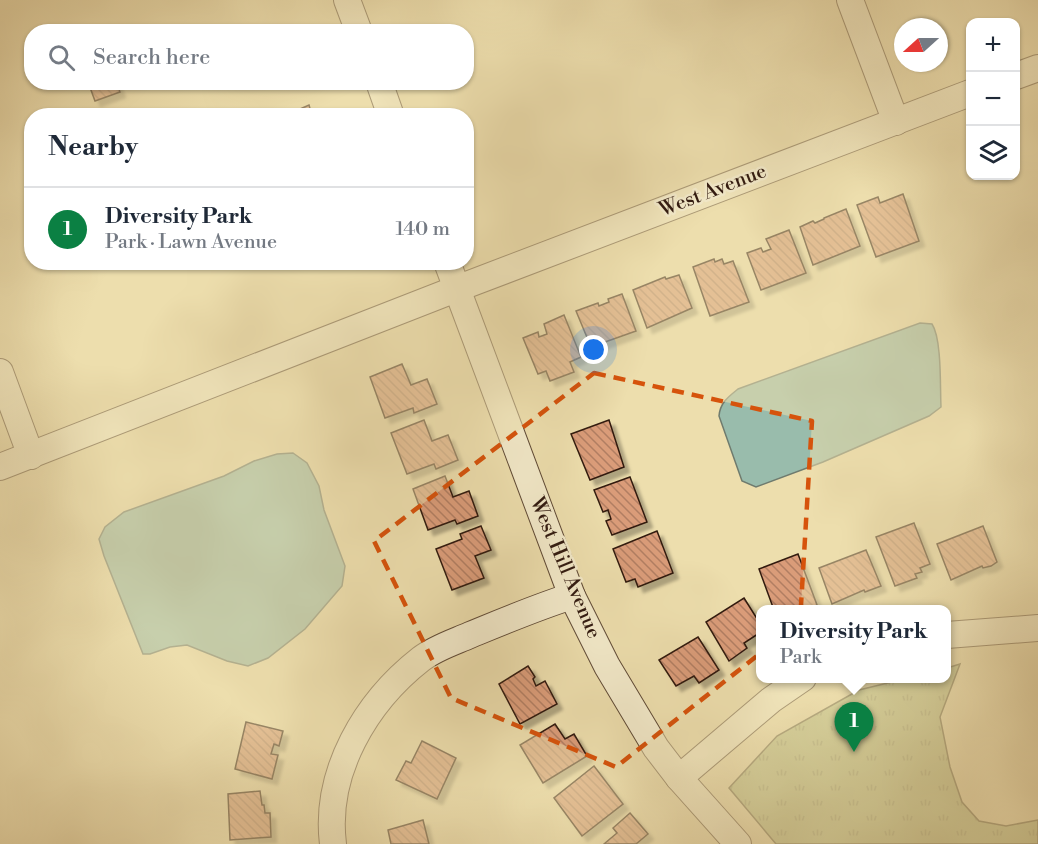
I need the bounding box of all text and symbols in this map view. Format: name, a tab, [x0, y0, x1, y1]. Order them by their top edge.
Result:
north arrow	[894, 18, 948, 72]
map controls	[966, 18, 1020, 180]
button: +	[966, 18, 1020, 72]
search box	[24, 24, 474, 90]
icon: search	[45, 41, 78, 74]
text: Search here	[93, 44, 210, 71]
button: −	[966, 72, 1020, 126]
button: layers	[966, 126, 1020, 180]
text: Nearby	[48, 131, 138, 163]
street label: West Avenue	[655, 159, 770, 223]
text: Diversity Park	[105, 203, 252, 230]
text: 1	[63, 217, 72, 242]
text: 140 m	[395, 217, 450, 242]
text: Park · Lawn Avenue	[105, 230, 277, 255]
your location	[579, 335, 608, 364]
street label: West Hill Avenue	[523, 492, 606, 643]
popup	[756, 605, 951, 683]
text: Diversity Park	[780, 618, 927, 645]
text: Park	[780, 645, 821, 670]
pin: 1	[834, 702, 874, 752]

